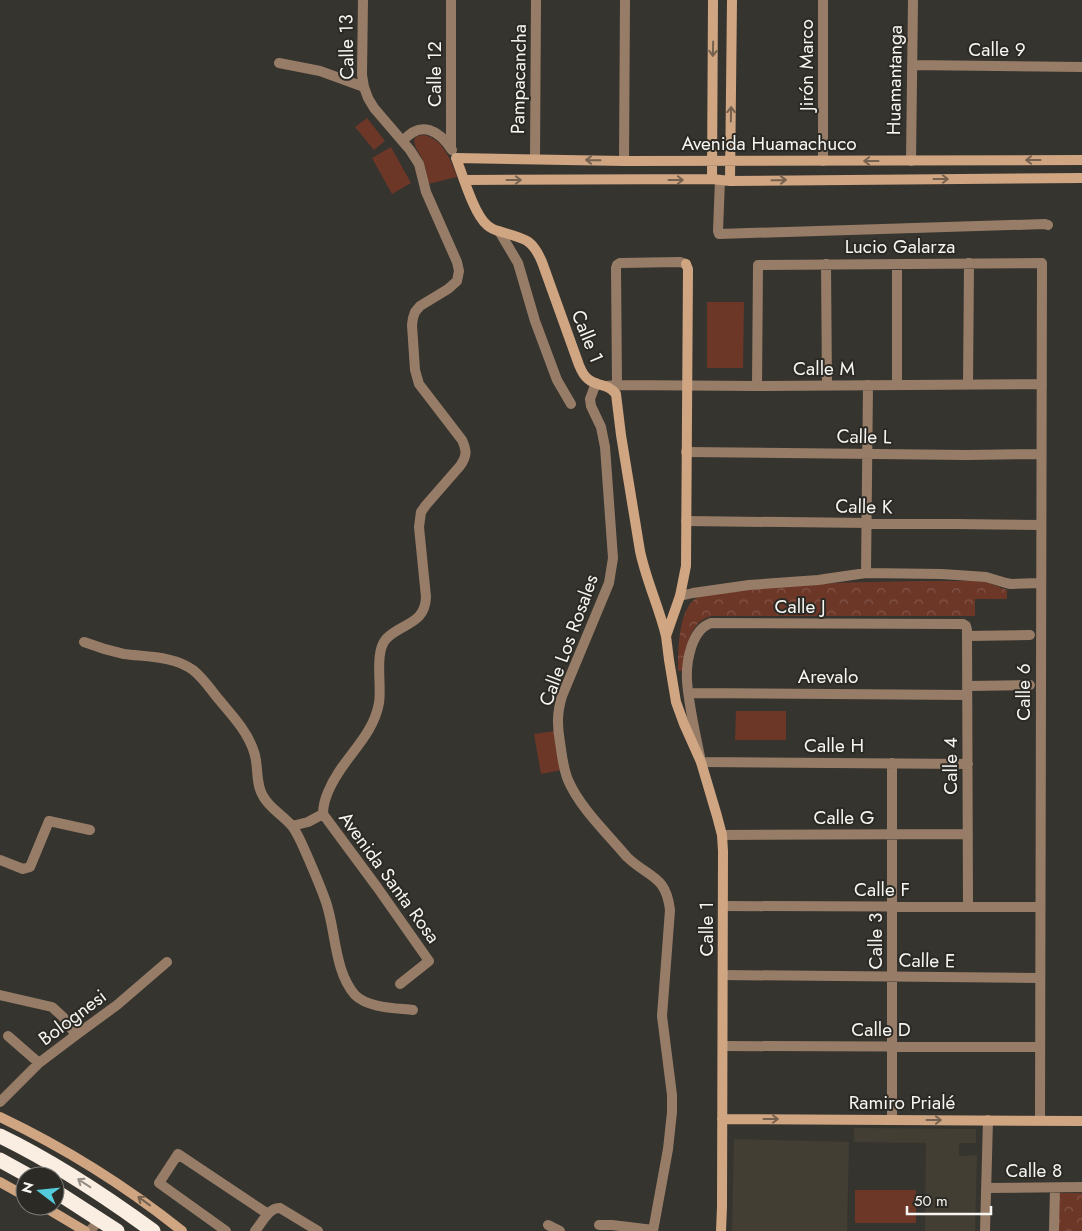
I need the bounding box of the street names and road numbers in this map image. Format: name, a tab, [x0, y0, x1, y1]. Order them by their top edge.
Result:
street label: Calle 13	[332, 14, 361, 80]
street label: Jirón Marco	[793, 19, 820, 114]
street label: Pampacancha	[504, 24, 533, 134]
street label: Huamantanga	[880, 25, 909, 135]
street label: Calle 9	[968, 36, 1026, 63]
street label: Calle 12	[421, 41, 448, 107]
street label: Avenida Huamachuco	[681, 130, 857, 157]
street label: Lucio Galarza	[845, 233, 955, 260]
street label: Calle 1	[565, 306, 610, 367]
street label: Calle M	[793, 355, 855, 382]
street label: Calle L	[836, 423, 892, 450]
street label: Calle K	[835, 493, 893, 521]
street label: Calle Los Rosales	[532, 570, 605, 710]
street label: Calle J	[775, 593, 825, 620]
street label: Arevalo	[798, 663, 858, 690]
street label: Calle 6	[1010, 663, 1037, 721]
street label: Calle H	[804, 732, 864, 759]
street label: Calle 4	[937, 737, 964, 795]
street label: Calle G	[813, 804, 875, 831]
street label: Avenida Santa Rosa	[333, 806, 447, 949]
street label: Calle F	[854, 876, 910, 903]
street label: Calle 1	[693, 902, 720, 956]
street label: Calle 3	[862, 913, 889, 969]
street label: Calle E	[898, 947, 956, 974]
street label: Bolognesi	[33, 983, 112, 1052]
street label: Calle D	[851, 1016, 911, 1043]
street label: Ramiro Prialé	[849, 1089, 956, 1116]
street label: Calle 8	[1006, 1157, 1062, 1184]

